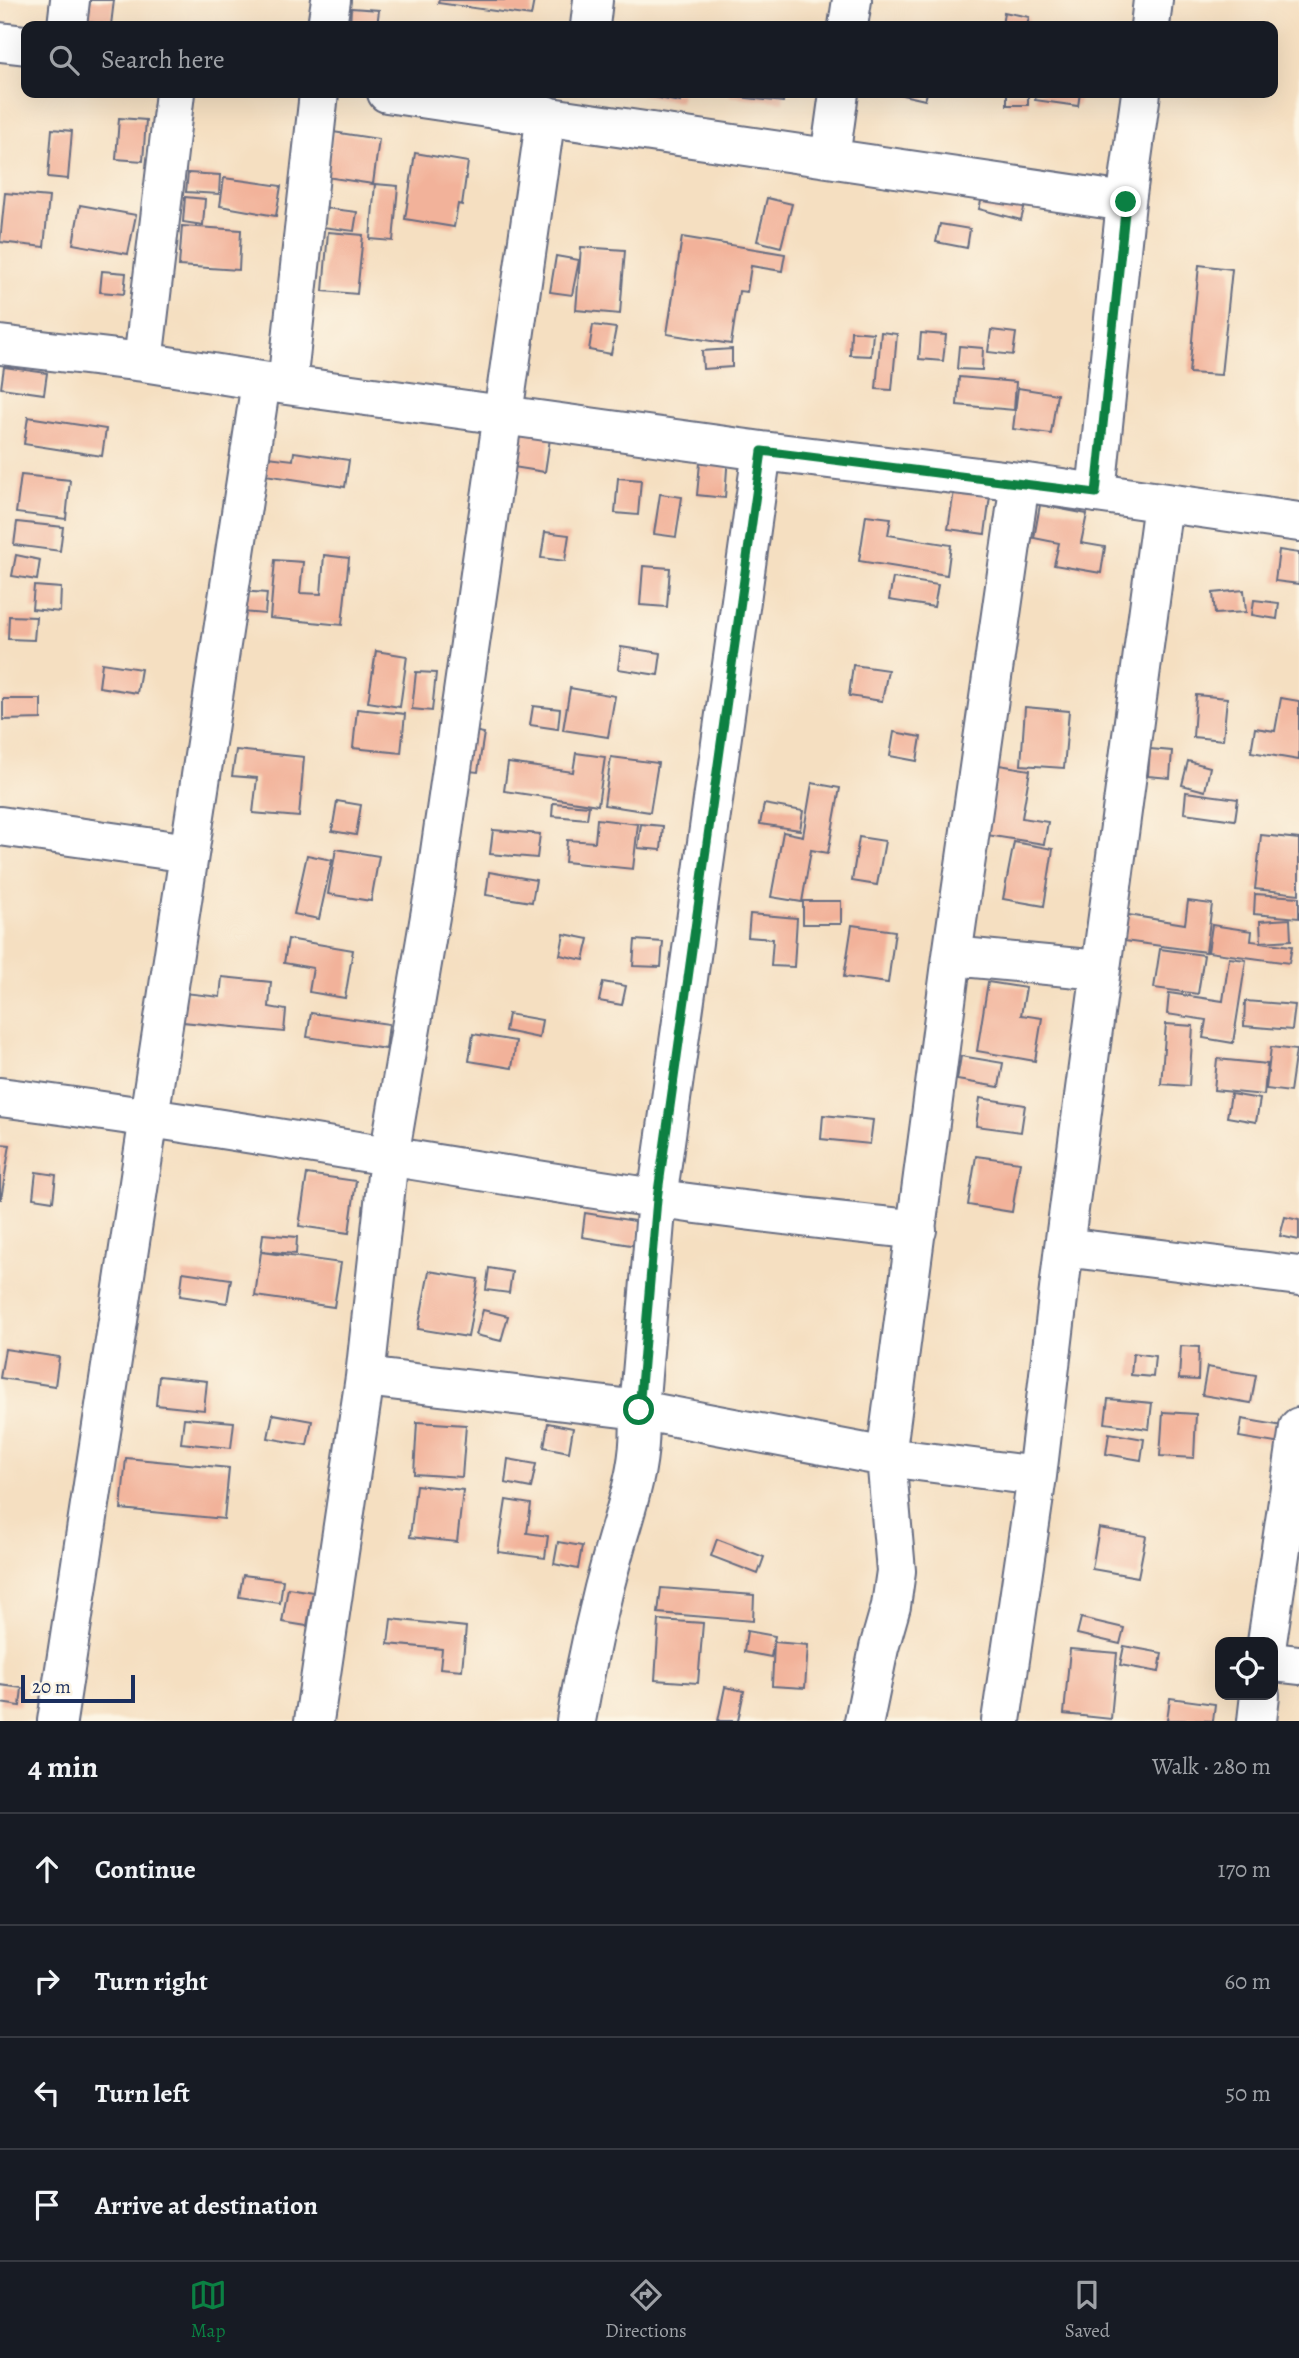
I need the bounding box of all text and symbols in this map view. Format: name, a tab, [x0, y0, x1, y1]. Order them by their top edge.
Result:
search box	[21, 21, 1278, 98]
icon: search	[45, 41, 83, 79]
text: Search here	[101, 42, 225, 77]
route end	[1110, 186, 1141, 217]
route start	[623, 1394, 654, 1425]
map controls	[1215, 1637, 1278, 1700]
button: locate	[1215, 1637, 1278, 1700]
scale bar	[21, 1672, 135, 1704]
text: 20 m	[32, 1674, 71, 1700]
text: 4 min	[28, 1747, 98, 1787]
text: Walk · 280 m	[1152, 1751, 1271, 1782]
icon: ahead	[28, 1850, 66, 1888]
text: Continue	[95, 1852, 196, 1887]
text: 170 m	[1218, 1854, 1271, 1885]
icon: right	[28, 1962, 66, 2000]
text: Turn right	[95, 1964, 208, 1999]
text: 60 m	[1224, 1966, 1271, 1997]
icon: left	[28, 2074, 66, 2112]
text: Turn left	[95, 2076, 190, 2111]
text: 50 m	[1225, 2078, 1271, 2109]
icon: arrive	[28, 2186, 66, 2224]
text: Arrive at destination	[95, 2188, 318, 2223]
tab: Map	[189, 2276, 227, 2344]
tab: Directions	[605, 2276, 687, 2344]
tab: Saved	[1065, 2276, 1110, 2344]

